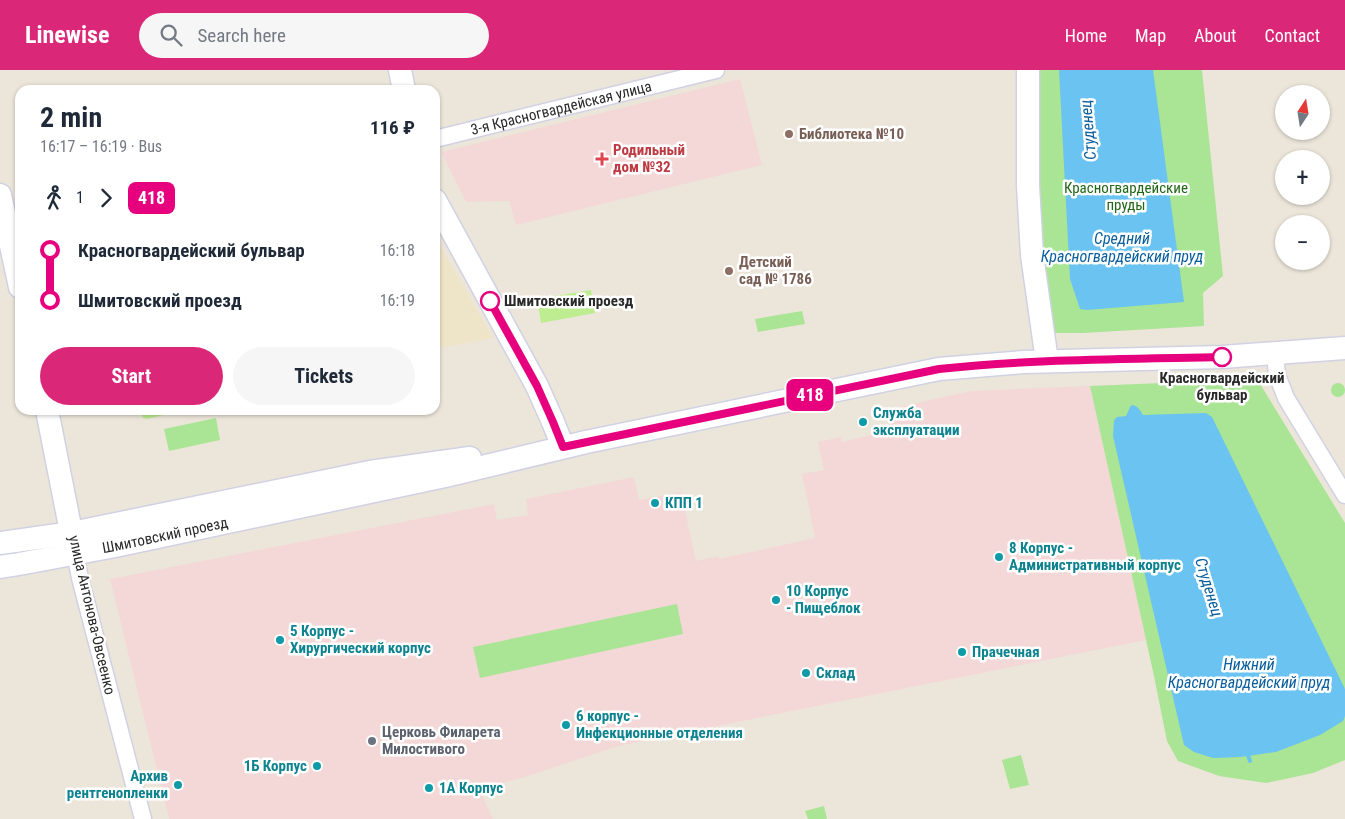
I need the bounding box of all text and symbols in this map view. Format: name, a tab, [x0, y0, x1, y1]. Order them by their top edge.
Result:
search box	[139, 13, 489, 58]
text: Linewise	[25, 21, 109, 49]
icon: search	[157, 21, 185, 49]
text: Search here	[197, 24, 286, 47]
text: Home	[1065, 25, 1107, 46]
text: Map	[1135, 25, 1166, 46]
text: About	[1194, 25, 1236, 46]
text: Contact	[1264, 25, 1320, 46]
street label: 3-я Красногвардейская улица	[469, 77, 653, 139]
north arrow	[1275, 85, 1330, 140]
map controls	[1275, 85, 1330, 270]
water label: Студенец	[1076, 99, 1100, 161]
text: 2 min	[40, 101, 102, 134]
text: 116 ₽	[370, 116, 415, 139]
place label: Библиотека №10	[799, 125, 904, 143]
marker: Библиотека №10	[783, 128, 795, 140]
text: 16:17 – 16:19 · Bus	[40, 137, 162, 156]
place label: Родильный дом №32	[613, 141, 685, 176]
button: +	[1275, 150, 1330, 205]
marker: Родильный дом №32	[595, 152, 609, 166]
park label: Красногвардейские пруды	[1064, 179, 1188, 214]
icon: walk	[40, 184, 68, 212]
icon: forward	[92, 184, 120, 212]
text: 418	[138, 187, 165, 208]
text: 1	[76, 188, 84, 207]
button: −	[1275, 215, 1330, 270]
water label: Средний Красногвардейский пруд	[1041, 229, 1203, 266]
text: Красногвардейский бульвар	[78, 239, 305, 262]
text: 16:18	[380, 241, 415, 260]
place label: Детский сад № 1786	[739, 253, 812, 288]
marker: Детский сад № 1786	[723, 265, 735, 277]
text: Шмитовский проезд	[78, 289, 242, 312]
text: 16:19	[380, 291, 415, 310]
marker: Шмитовский проезд	[480, 291, 500, 311]
place label: Шмитовский проезд	[504, 292, 634, 310]
button: Start	[40, 347, 223, 405]
button: Tickets	[233, 347, 415, 405]
marker: Красногвардейский бульвар	[1212, 347, 1232, 367]
place label: Красногвардейский бульвар	[1160, 369, 1284, 404]
line badge: 418	[781, 379, 839, 411]
text: 418	[796, 384, 824, 405]
place label: Служба эксплуатации	[873, 404, 960, 439]
marker: Служба эксплуатации	[857, 416, 869, 428]
place label: КПП 1	[665, 494, 703, 512]
marker: КПП 1	[649, 497, 661, 509]
street label: Шмитовский проезд	[101, 513, 229, 557]
street label: улица Антонова-Овсеенко	[65, 534, 119, 696]
place label: 8 Корпус - Административный корпус	[1009, 539, 1181, 574]
marker: 8 Корпус - Административный корпус	[993, 551, 1005, 563]
water label: Студенец	[1191, 555, 1227, 619]
place label: 10 Корпус - Пищеблок	[786, 582, 861, 617]
marker: 10 Корпус - Пищеблок	[770, 594, 782, 606]
place label: 5 Корпус - Хирургический корпус	[290, 622, 431, 657]
marker: 5 Корпус - Хирургический корпус	[274, 634, 286, 646]
place label: Прачечная	[972, 643, 1040, 661]
marker: Прачечная	[956, 646, 968, 658]
water label: Нижний Красногвардейский пруд	[1168, 655, 1330, 692]
place label: Склад	[816, 664, 856, 682]
marker: Склад	[800, 667, 812, 679]
place label: 6 корпус - Инфекционные отделения	[576, 707, 743, 742]
marker: 6 корпус - Инфекционные отделения	[560, 719, 572, 731]
place label: Церковь Филарета Милостивого	[382, 723, 501, 758]
marker: Церковь Филарета Милостивого	[366, 735, 378, 747]
place label: 1Б Корпус	[244, 757, 307, 775]
marker: 1Б Корпус	[311, 760, 323, 772]
place label: Архив рентгенопленки	[67, 767, 168, 802]
marker: Архив рентгенопленки	[172, 779, 184, 791]
place label: 1А Корпус	[439, 779, 503, 797]
marker: 1А Корпус	[423, 782, 435, 794]

